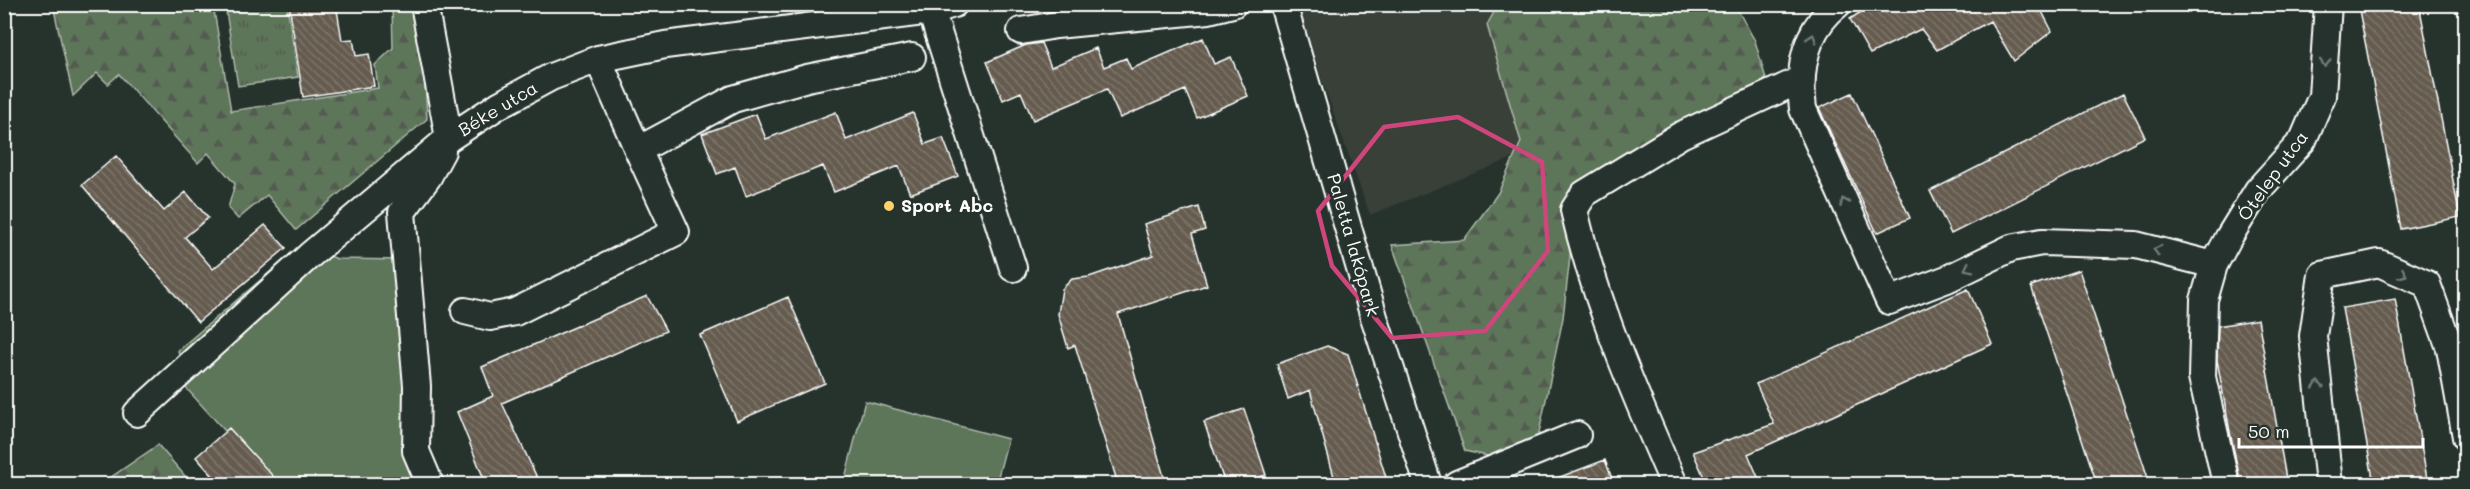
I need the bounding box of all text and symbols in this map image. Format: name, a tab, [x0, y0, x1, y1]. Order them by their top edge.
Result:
one-way arrow	[1805, 33, 1817, 44]
one-way arrow	[2319, 58, 2332, 67]
street label: Béke utca	[453, 75, 542, 141]
street label: Ótelep utca	[2232, 126, 2313, 225]
street label: Paletta lakópark	[1322, 170, 1386, 319]
place label: Sport Abc	[901, 193, 993, 217]
one-way arrow	[1839, 198, 1851, 209]
marker: Sport Abc	[882, 199, 896, 213]
one-way arrow	[2153, 245, 2163, 258]
one-way arrow	[1964, 261, 1975, 273]
one-way arrow	[2397, 266, 2408, 278]
one-way arrow	[2312, 380, 2325, 389]
scale bar	[2239, 411, 2424, 449]
text: 50 m	[2248, 419, 2290, 443]

